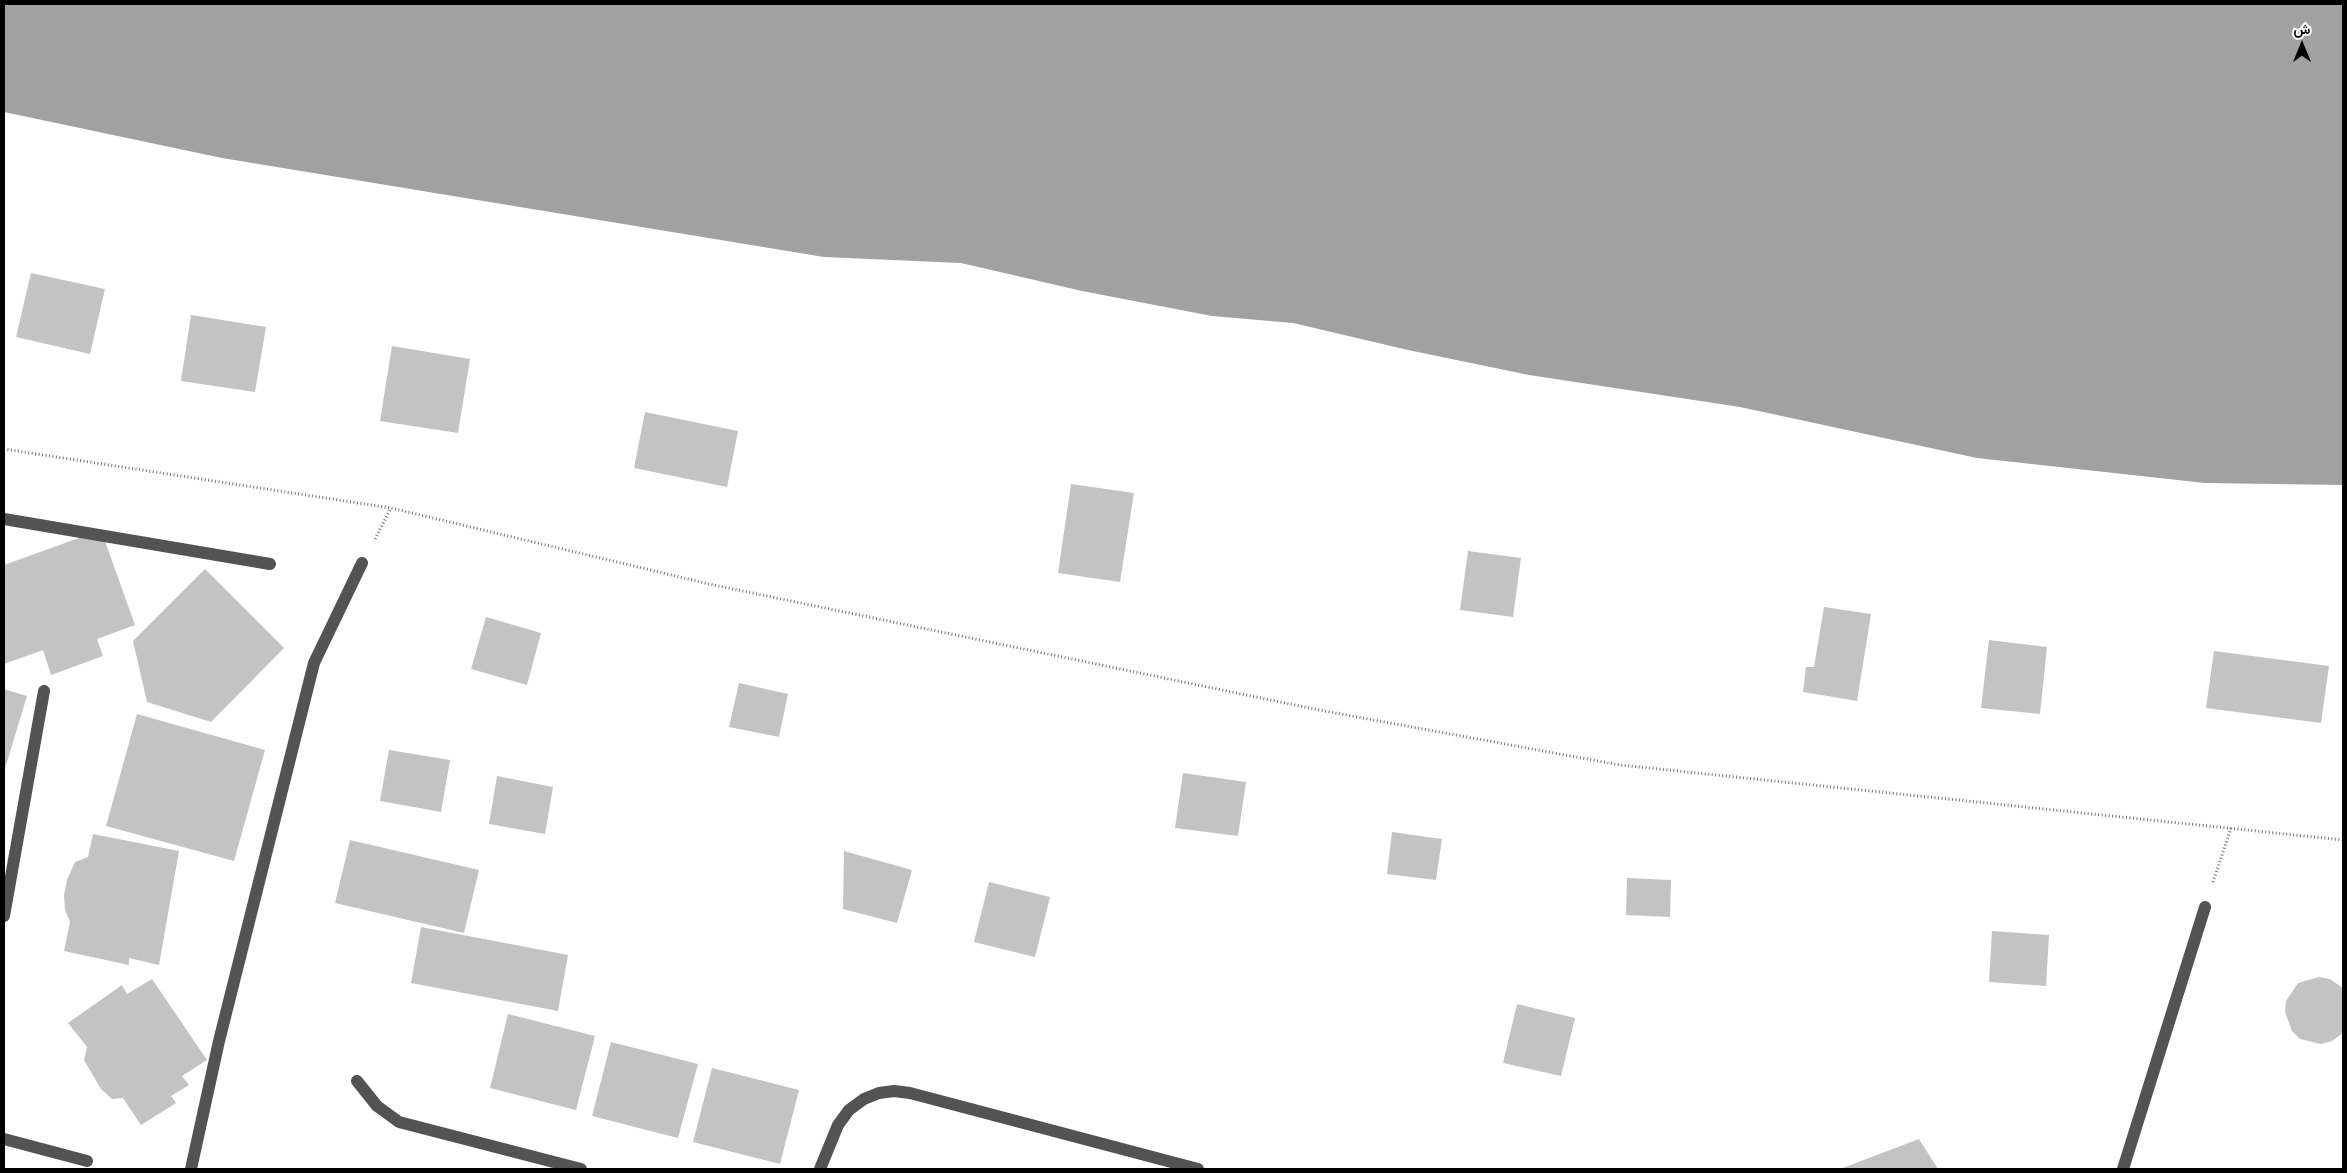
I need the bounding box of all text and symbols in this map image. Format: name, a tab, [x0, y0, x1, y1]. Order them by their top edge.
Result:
north arrow	[2277, 20, 2327, 70]
text: ش	[2294, 20, 2310, 39]

